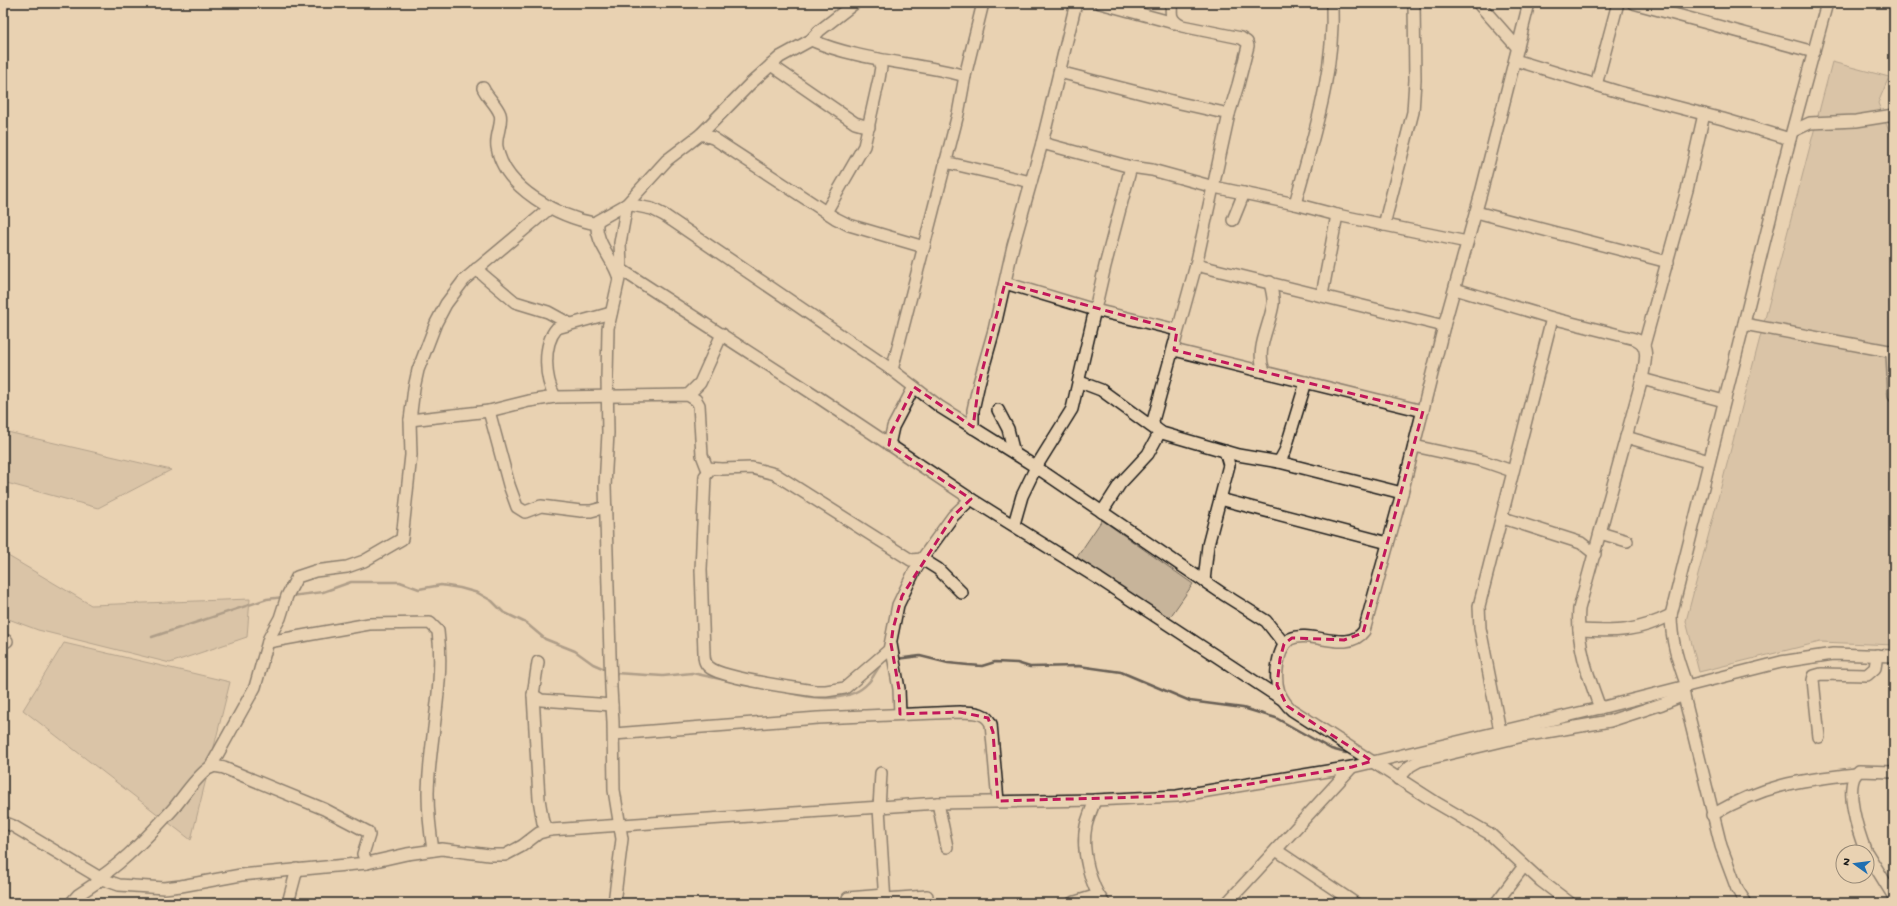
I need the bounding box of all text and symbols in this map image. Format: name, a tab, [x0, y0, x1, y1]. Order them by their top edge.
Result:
north arrow	[1835, 844, 1875, 884]
text: N	[1841, 857, 1854, 867]

